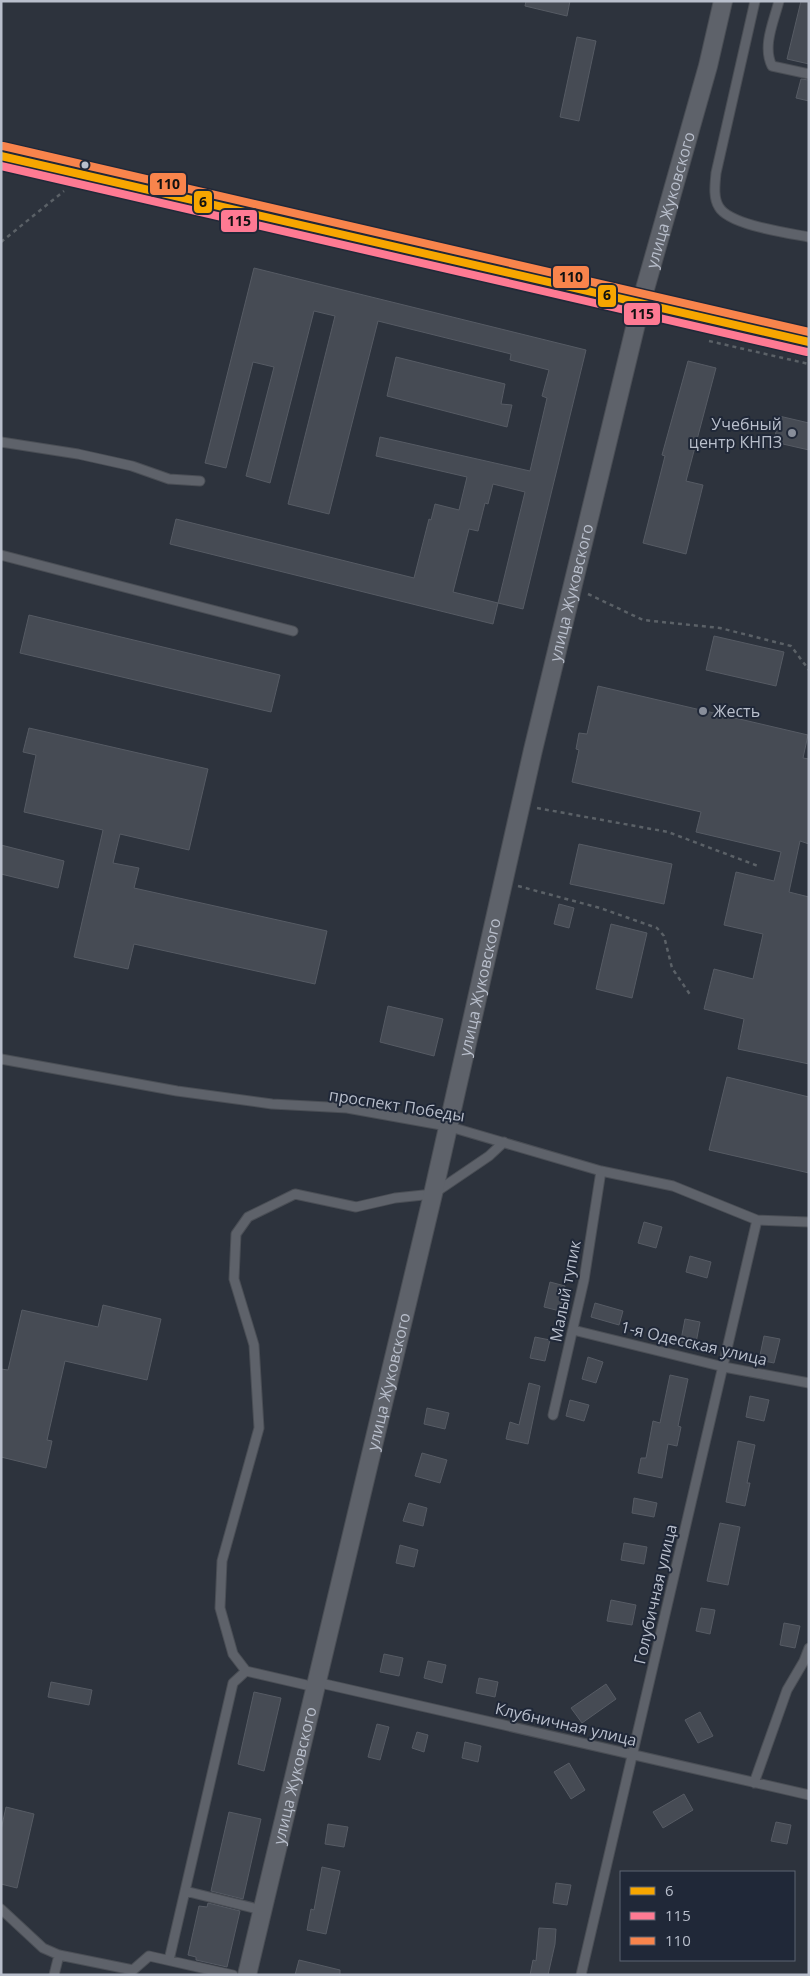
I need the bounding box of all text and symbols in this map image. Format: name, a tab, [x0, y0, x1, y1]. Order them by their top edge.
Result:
street label: улица Жуковского	[640, 129, 700, 271]
unlabelled marker	[80, 160, 90, 170]
line badge: 110	[149, 172, 187, 196]
text: 110	[156, 174, 180, 193]
line badge: 6	[193, 190, 213, 214]
text: 6	[199, 192, 207, 211]
line badge: 115	[220, 209, 258, 233]
text: 115	[227, 211, 251, 230]
line badge: 110	[552, 265, 590, 289]
text: 110	[559, 267, 583, 286]
line badge: 6	[597, 284, 617, 308]
text: 6	[603, 285, 611, 304]
line badge: 115	[623, 302, 661, 326]
text: 115	[630, 304, 654, 323]
place label: Учебный центр КНПЗ	[689, 413, 782, 453]
marker: Учебный центр КНПЗ	[786, 427, 798, 439]
street label: улица Жуковского	[544, 521, 598, 664]
place label: Жесть	[713, 700, 760, 722]
marker: Жесть	[697, 705, 709, 717]
street label: улица Жуковского	[453, 916, 506, 1058]
street label: проспект Победы	[328, 1083, 466, 1127]
street label: Малый тупик	[544, 1238, 586, 1344]
street label: улица Жуковского	[361, 1310, 415, 1453]
street label: 1-я Одесская улица	[619, 1315, 769, 1371]
street label: Голубичная улица	[628, 1522, 682, 1666]
street label: Клубничная улица	[493, 1697, 639, 1751]
street label: улица Жуковского	[267, 1704, 322, 1847]
legend	[620, 1871, 795, 1961]
text: 6	[665, 1880, 674, 1900]
text: 115	[665, 1905, 691, 1925]
text: 110	[665, 1930, 691, 1950]

